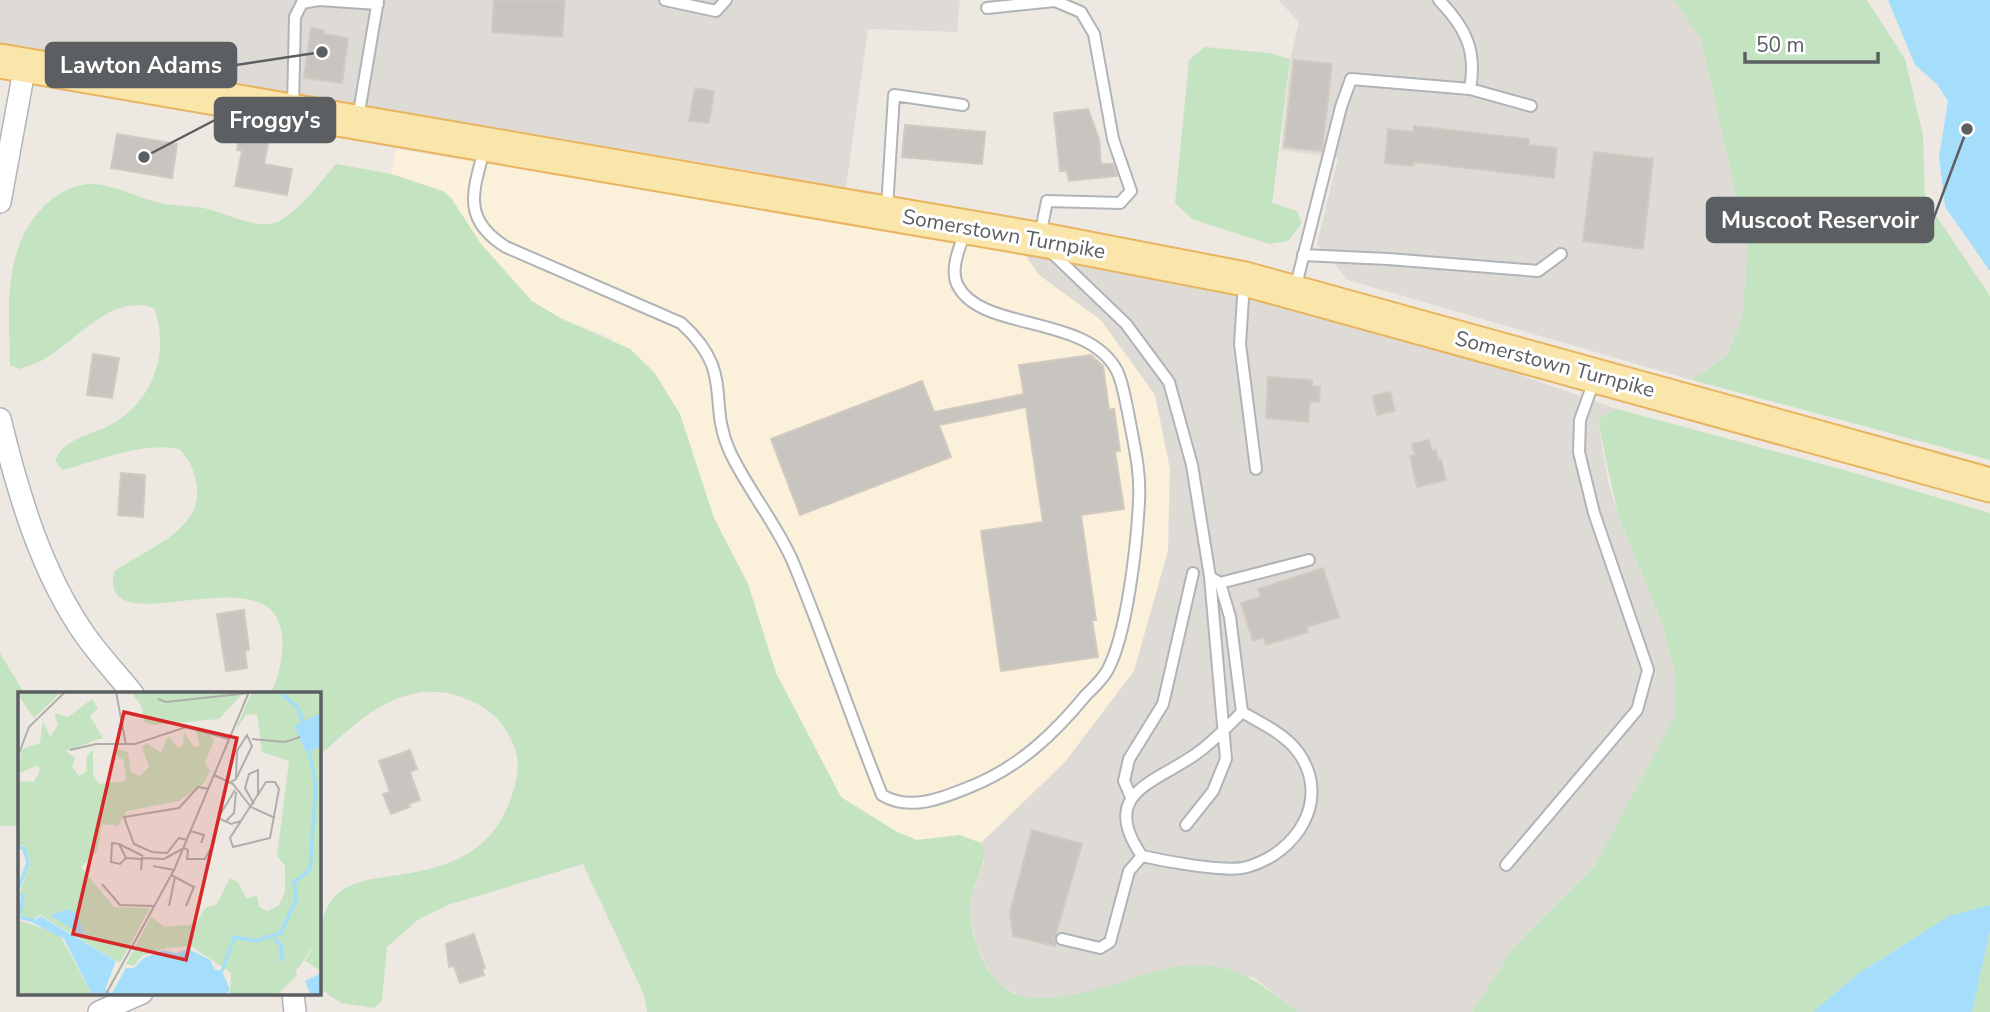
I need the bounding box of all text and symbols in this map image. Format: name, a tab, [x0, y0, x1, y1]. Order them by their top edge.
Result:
scale bar	[1745, 21, 1878, 65]
text: 50 m	[1756, 31, 1805, 59]
callout: Lawton Adams	[46, 43, 236, 87]
text: Lawton Adams	[60, 50, 222, 81]
callout: Froggy's	[215, 98, 335, 142]
text: Froggy's	[229, 105, 321, 136]
callout: Muscoot Reservoir	[1707, 198, 1933, 242]
street label: Somerstown Turnpike	[900, 202, 1108, 266]
text: Muscoot Reservoir	[1721, 205, 1919, 236]
street label: Somerstown Turnpike	[1452, 324, 1658, 404]
inset map	[18, 692, 320, 995]

